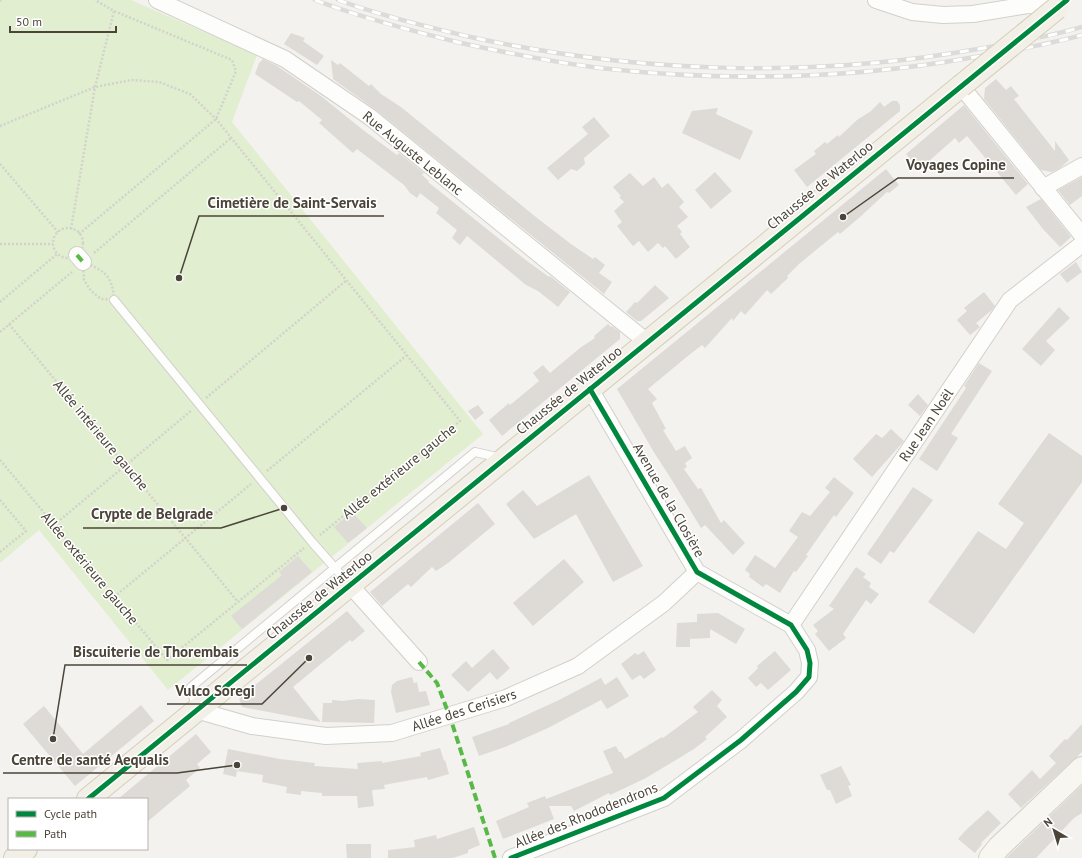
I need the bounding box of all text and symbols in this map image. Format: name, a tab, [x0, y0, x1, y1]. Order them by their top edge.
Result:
scale bar	[10, 8, 116, 34]
text: 50 m	[16, 14, 42, 29]
street label: Rue Auguste Leblanc	[359, 107, 467, 199]
street label: Chaussée de Waterloo	[763, 137, 877, 233]
callout: Voyages Copine	[898, 151, 1014, 178]
text: Voyages Copine	[905, 155, 1006, 174]
callout: Cimetière de Saint-Servais	[199, 189, 384, 216]
text: Cimetière de Saint-Servais	[208, 193, 376, 212]
street label: Chaussée de Waterloo	[512, 342, 626, 438]
street label: Allée intérieure gauche	[49, 376, 153, 494]
street label: Rue Jean Noël	[895, 385, 957, 465]
street label: Allée extérieure gauche	[338, 419, 460, 523]
street label: Avenue de la Closière	[629, 440, 709, 560]
callout: Crypte de Belgrade	[83, 501, 221, 528]
text: Crypte de Belgrade	[91, 504, 213, 523]
street label: Allée extérieure gauche	[38, 508, 142, 628]
street label: Chaussée de Waterloo	[262, 547, 376, 643]
callout: Biscuiterie de Thorembais	[65, 638, 247, 665]
text: Biscuiterie de Thorembais	[73, 642, 239, 661]
callout: Vulco Soregi	[167, 677, 262, 704]
text: Vulco Soregi	[174, 681, 255, 700]
street label: Allée des Cerisiers	[409, 685, 519, 735]
callout: Centre de santé Aequalis	[3, 746, 177, 773]
text: Centre de santé Aequalis	[11, 750, 169, 769]
street label: Allée des Rhododendrons	[512, 778, 660, 852]
legend	[8, 798, 148, 850]
text: Cycle path	[44, 806, 97, 821]
north arrow	[1034, 810, 1074, 850]
text: N	[1041, 814, 1055, 830]
text: Path	[44, 826, 67, 841]

